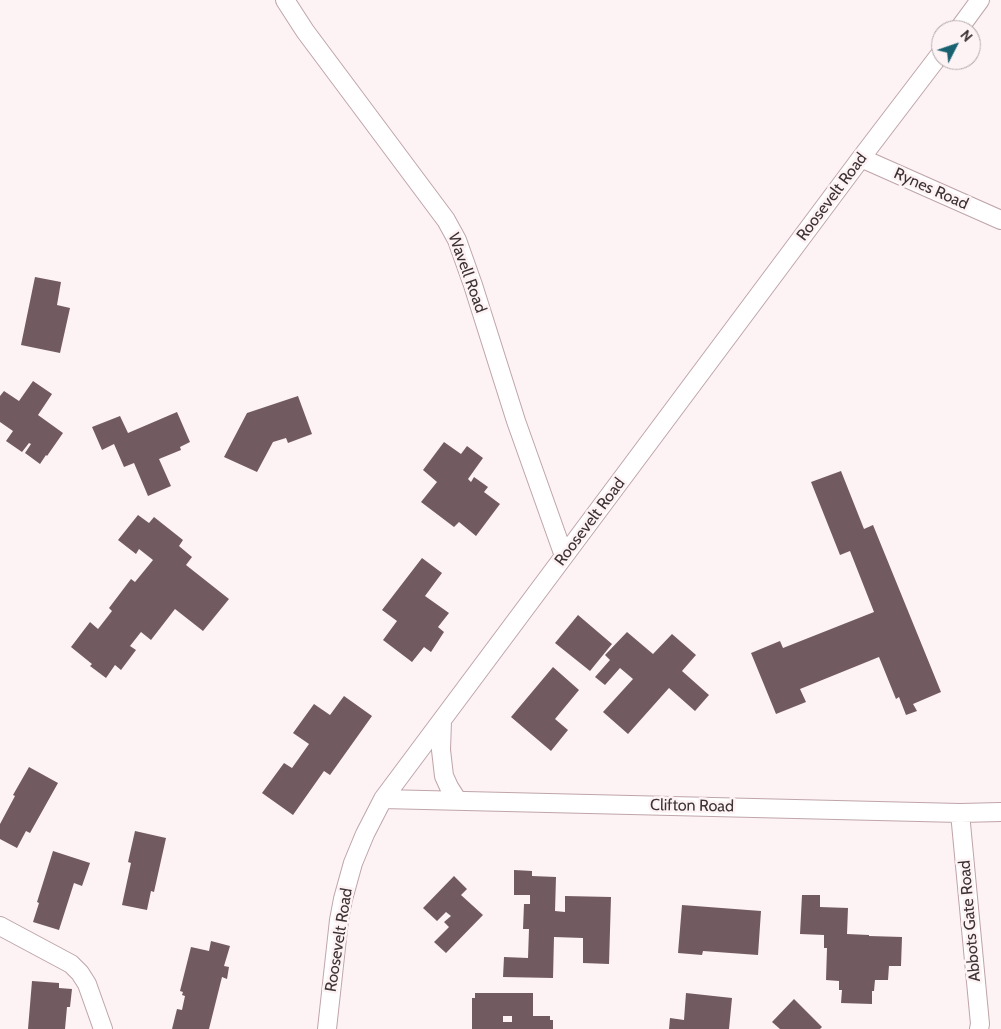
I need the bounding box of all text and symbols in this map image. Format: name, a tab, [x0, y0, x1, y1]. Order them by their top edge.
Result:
north arrow	[931, 20, 981, 70]
text: N	[957, 26, 977, 45]
street label: Roosevelt Road	[793, 149, 871, 245]
street label: Rynes Road	[891, 164, 971, 214]
street label: Wavell Road	[444, 230, 490, 316]
street label: Roosevelt Road	[551, 474, 629, 570]
street label: Clifton Road	[650, 796, 734, 816]
street label: Abbots Gate Road	[955, 859, 985, 983]
street label: Roosevelt Road	[321, 887, 357, 993]

